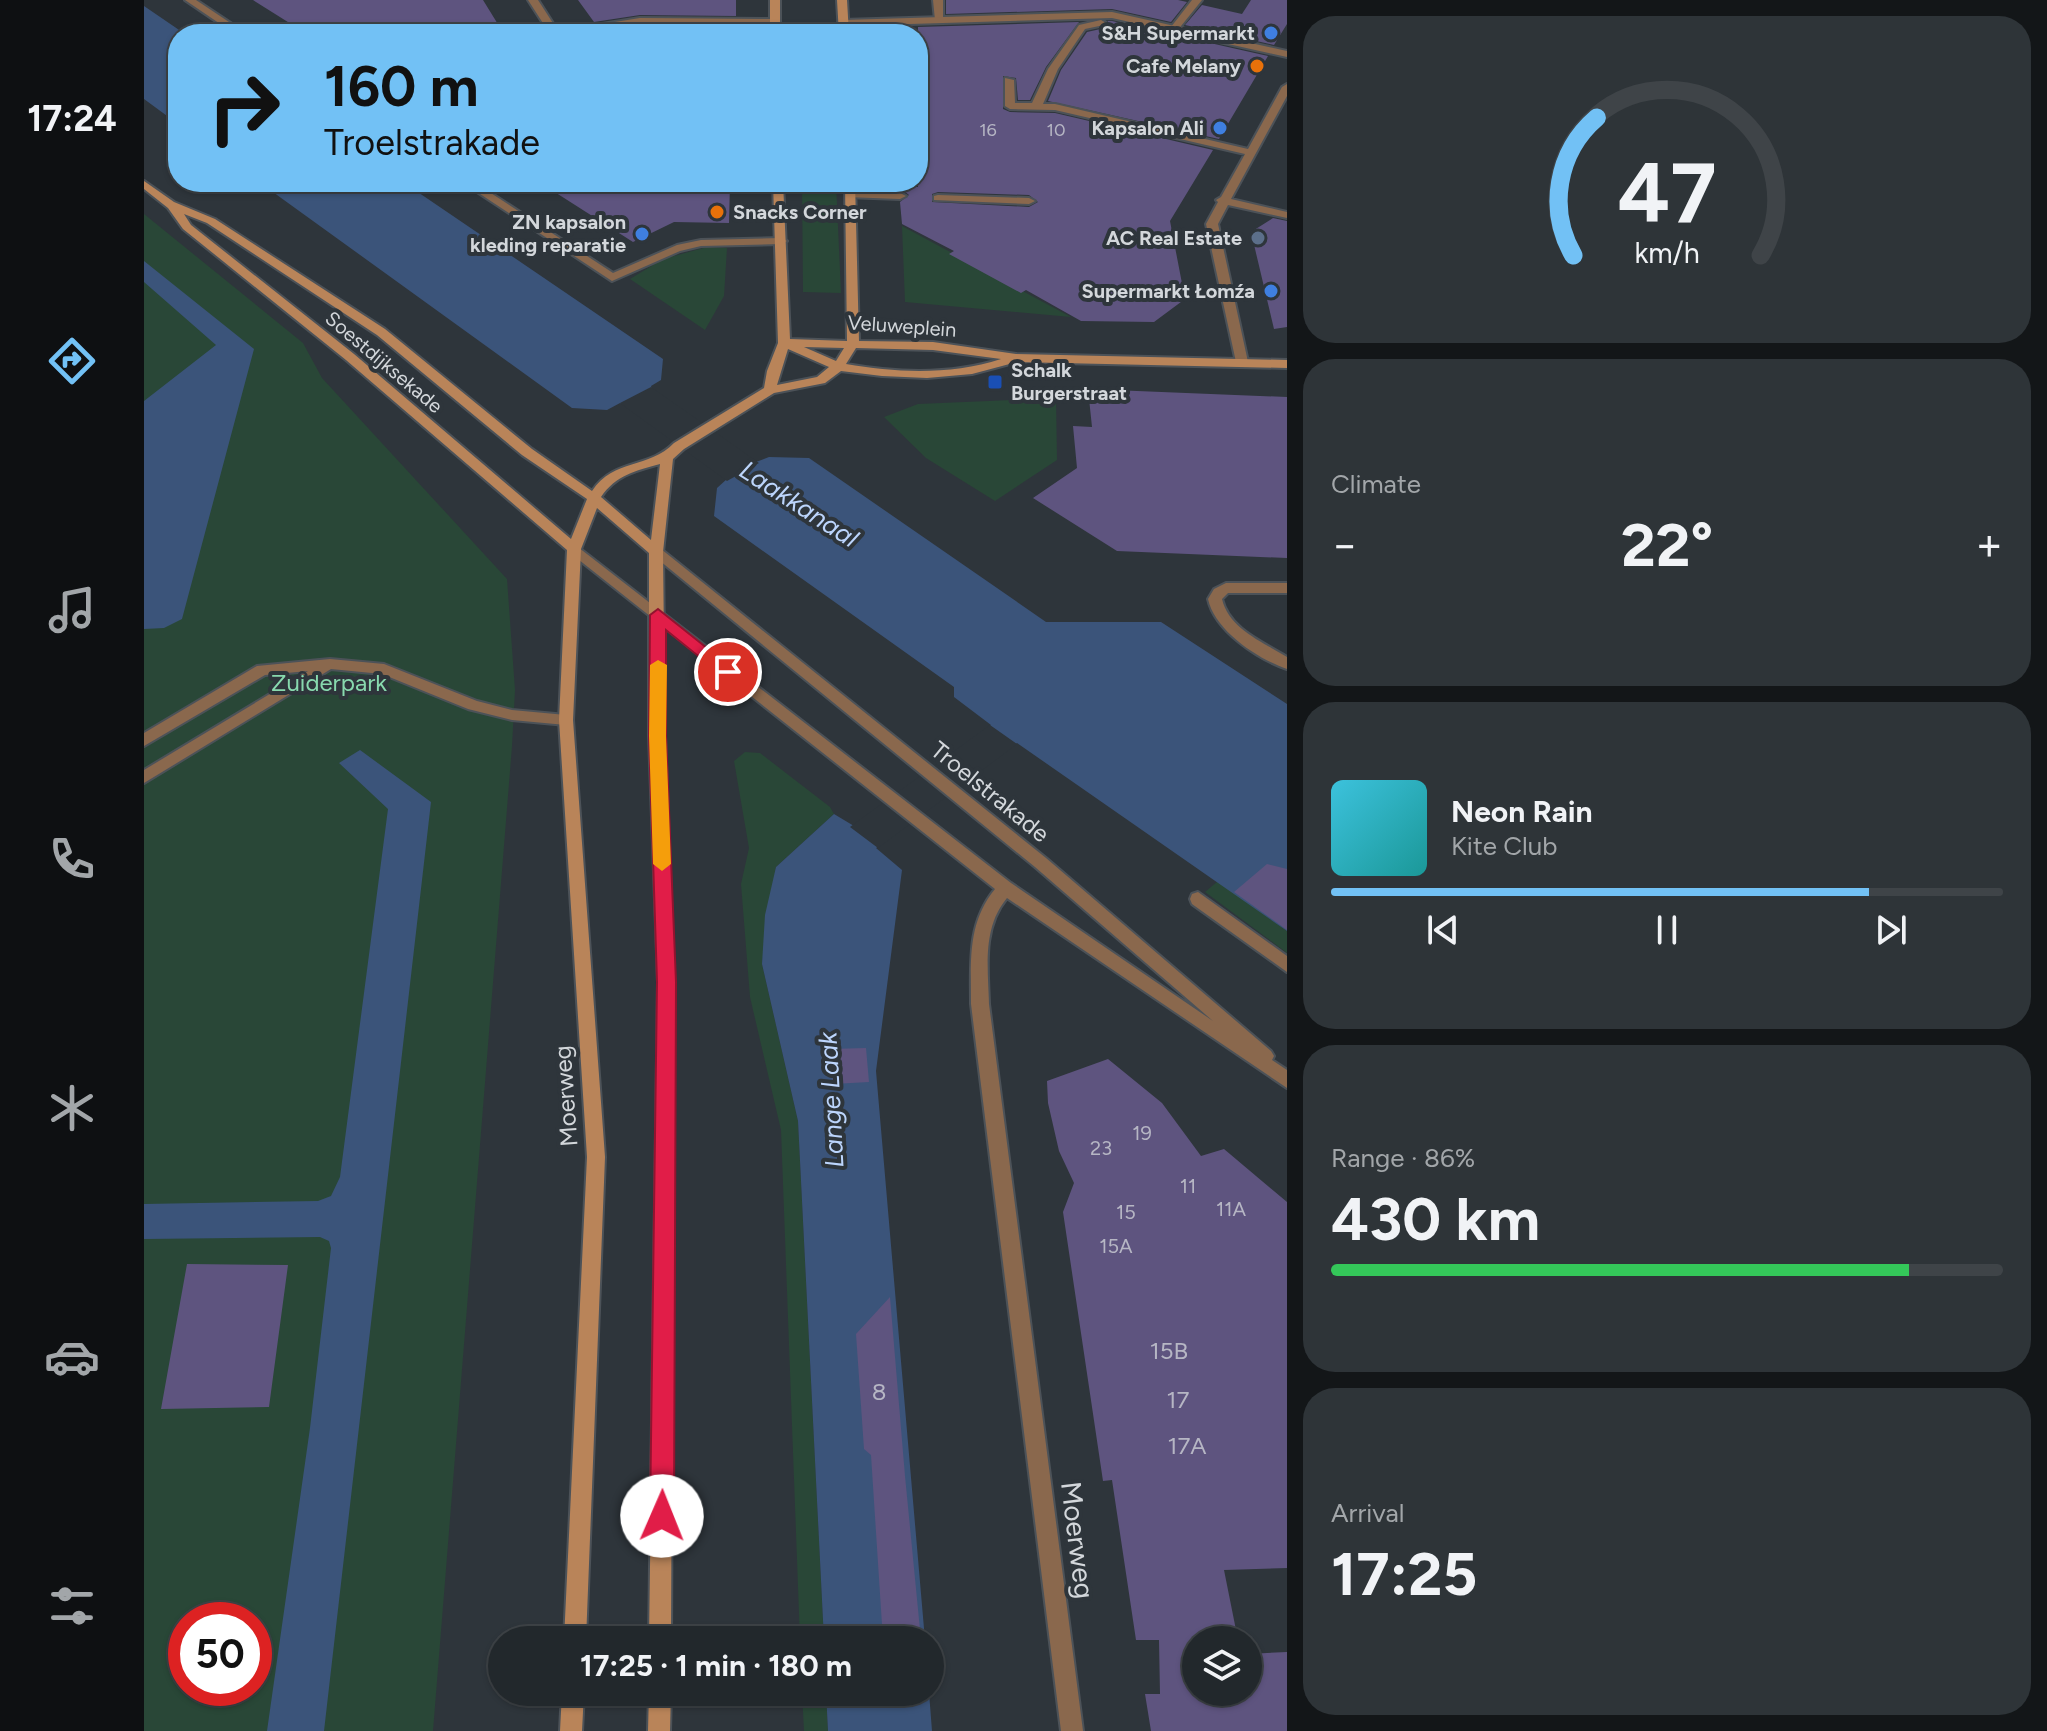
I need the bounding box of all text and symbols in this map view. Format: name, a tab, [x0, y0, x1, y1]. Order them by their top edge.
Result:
place label: S&H Supermarkt	[1102, 21, 1255, 45]
marker: S&H Supermarkt	[1262, 24, 1280, 42]
text: 160 m	[324, 53, 479, 120]
place label: Cafe Melany	[1126, 54, 1241, 78]
icon: right	[192, 56, 296, 160]
marker: Cafe Melany	[1248, 57, 1266, 75]
text: 17:24	[27, 97, 117, 140]
place label: Kapsalon Ali	[1092, 116, 1204, 140]
house number: 16	[979, 119, 997, 141]
house number: 10	[1047, 119, 1065, 141]
marker: Kapsalon Ali	[1211, 119, 1229, 137]
text: Troelstrakade	[324, 121, 540, 164]
text: 47	[1618, 142, 1716, 242]
place label: Snacks Corner	[733, 200, 867, 224]
marker: Snacks Corner	[708, 203, 726, 221]
place label: ZN kapsalon kleding reparatie	[470, 210, 626, 257]
marker: ZN kapsalon kleding reparatie	[633, 225, 651, 243]
place label: AC Real Estate	[1106, 226, 1242, 250]
marker: AC Real Estate	[1249, 229, 1267, 247]
text: km/h	[1634, 236, 1700, 270]
place label: Supermarkt Łomźa	[1082, 279, 1255, 303]
marker: Supermarkt Łomźa	[1262, 282, 1280, 300]
street label: Soestdijksekade	[321, 306, 448, 418]
street label: Veluweplein	[847, 310, 957, 342]
icon: directions	[44, 333, 100, 389]
place label: Schalk Burgerstraat	[1011, 358, 1127, 405]
marker: Schalk Burgerstraat	[986, 373, 1004, 391]
water label: Laakkanaal	[734, 454, 865, 554]
text: Climate	[1331, 468, 1421, 500]
text: 22°	[1621, 509, 1713, 581]
text: −	[1331, 518, 1358, 571]
text: +	[1976, 518, 2003, 571]
icon: music	[44, 582, 100, 638]
pin	[694, 638, 762, 706]
icon: arrive	[706, 650, 750, 694]
park label: Zuiderpark	[271, 668, 387, 697]
street label: Troelstrakade	[925, 735, 1055, 848]
text: Neon Rain	[1451, 793, 1593, 830]
text: Kite Club	[1451, 830, 1557, 862]
icon: phone	[44, 831, 100, 887]
icon: previous	[1421, 908, 1465, 952]
icon: pause	[1645, 908, 1689, 952]
icon: next	[1869, 908, 1913, 952]
water label: Lange Laak	[811, 1030, 851, 1169]
street label: Moerweg	[548, 1045, 583, 1148]
icon: climate	[44, 1080, 100, 1136]
house number: 19	[1132, 1121, 1152, 1145]
house number: 23	[1090, 1136, 1112, 1160]
text: Range · 86%	[1331, 1142, 1475, 1174]
house number: 11	[1180, 1174, 1196, 1198]
text: 430 km	[1331, 1183, 1540, 1255]
house number: 11A	[1216, 1197, 1246, 1221]
house number: 15	[1116, 1200, 1136, 1224]
house number: 15A	[1099, 1234, 1133, 1258]
icon: car	[44, 1329, 100, 1385]
house number: 15B	[1150, 1336, 1188, 1365]
house number: 8	[872, 1377, 886, 1406]
house number: 17	[1167, 1385, 1190, 1414]
house number: 17A	[1167, 1431, 1207, 1460]
position arrow	[620, 1474, 704, 1558]
street label: Moerweg	[1054, 1479, 1102, 1601]
text: Arrival	[1331, 1497, 1404, 1529]
text: 17:25	[1331, 1538, 1477, 1610]
icon: filters	[44, 1578, 100, 1634]
speed limit sign: 50	[168, 1602, 272, 1706]
map controls	[1182, 1626, 1262, 1706]
button: layers	[1182, 1626, 1262, 1706]
text: 17:25 · 1 min · 180 m	[580, 1647, 852, 1684]

